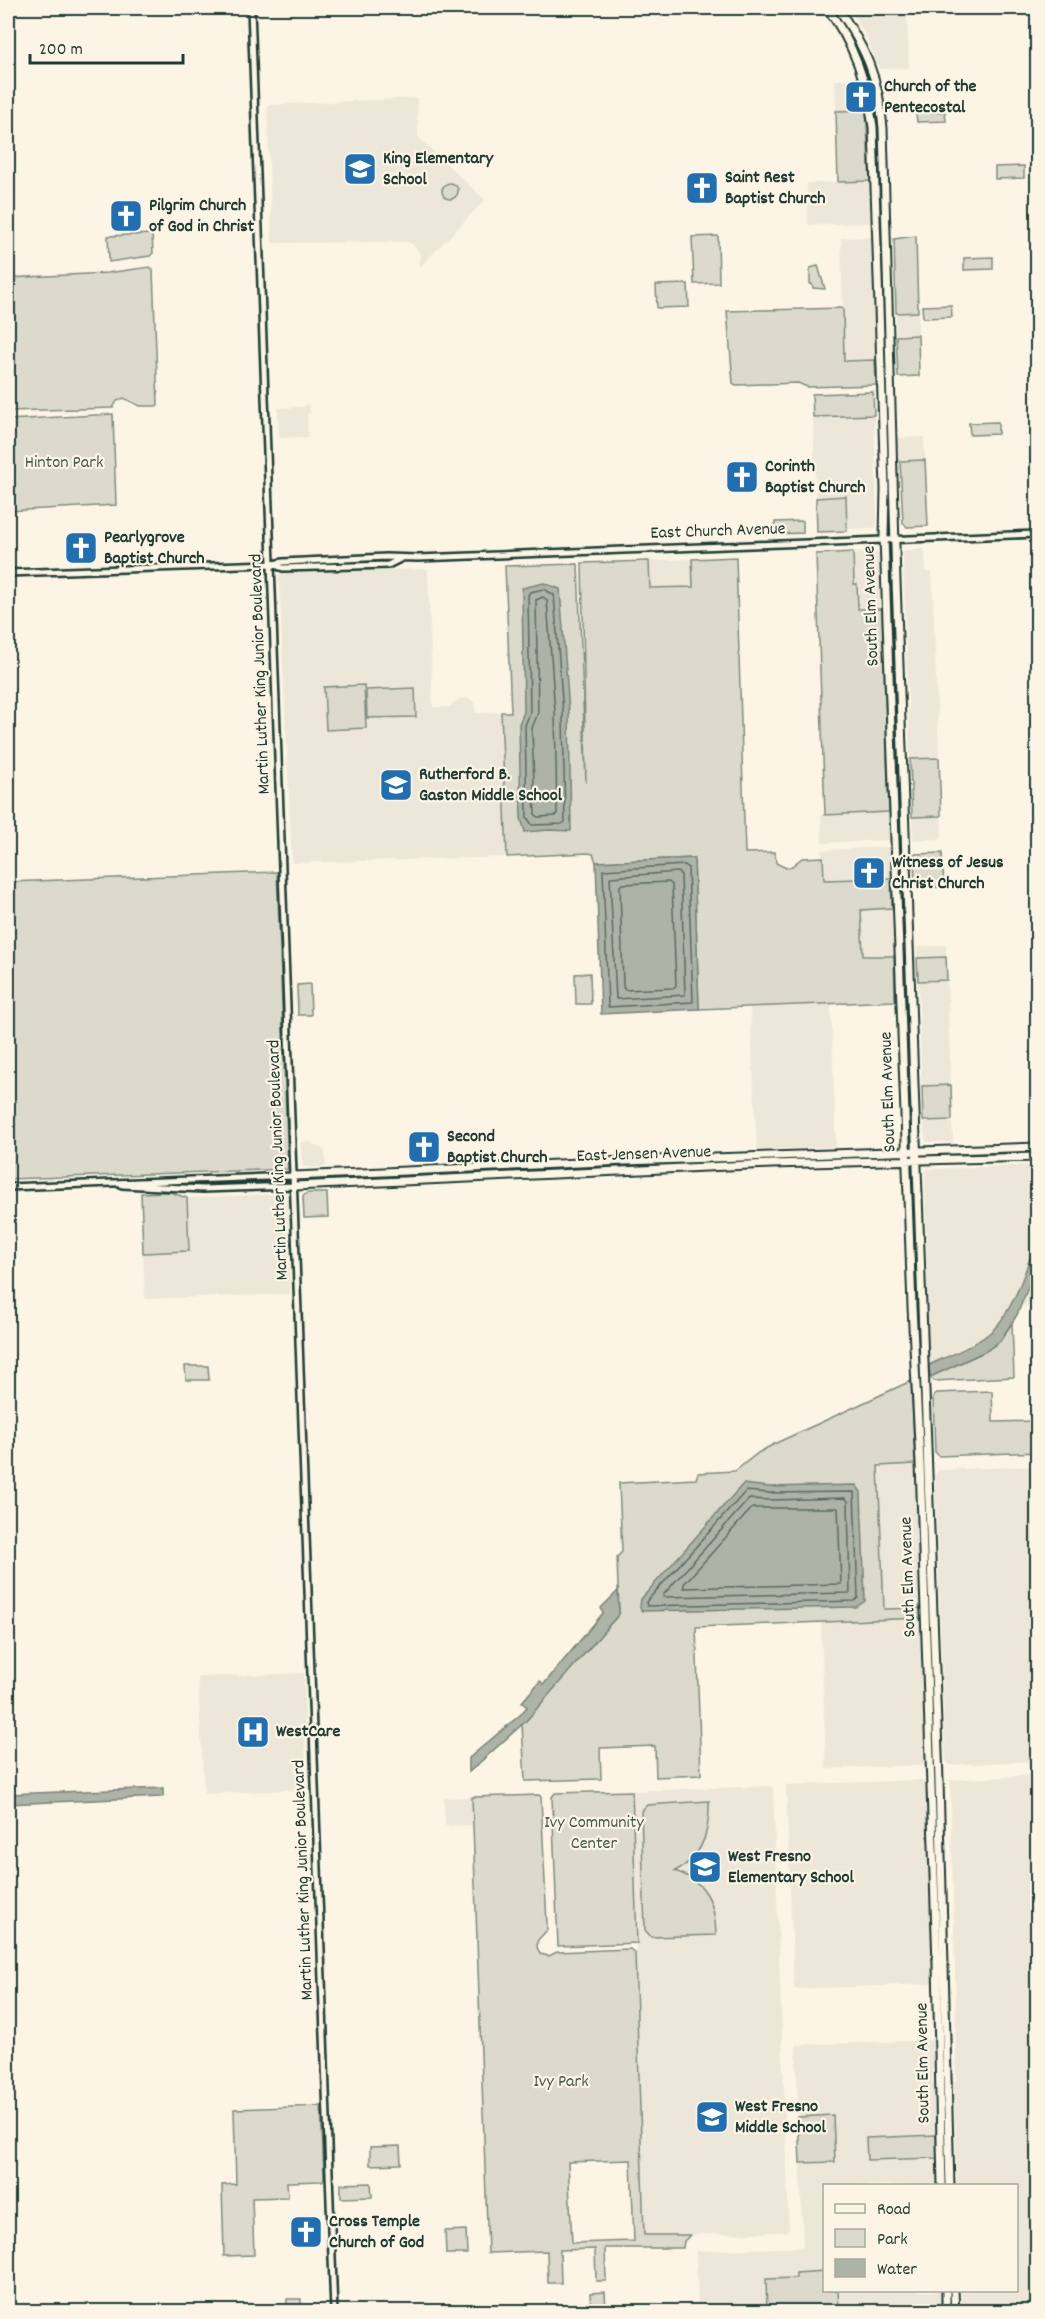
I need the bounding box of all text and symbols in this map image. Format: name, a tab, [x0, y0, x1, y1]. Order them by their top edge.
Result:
scale bar	[30, 27, 183, 65]
text: 200 m	[39, 38, 83, 63]
place label: Church of the Pentecostal	[884, 75, 977, 121]
church icon: Church of the Pentecostal	[843, 79, 879, 115]
place label: King Elementary School	[383, 147, 494, 193]
school or university icon: King Elementary School	[342, 151, 378, 187]
place label: Saint Rest Baptist Church	[725, 166, 826, 212]
church icon: Saint Rest Baptist Church	[684, 170, 720, 206]
place label: Pilgrim Church of God in Christ	[149, 194, 255, 240]
church icon: Pilgrim Church of God in Christ	[108, 198, 144, 234]
park label: Hinton Park	[25, 451, 103, 476]
place label: Corinth Baptist Church	[765, 455, 866, 501]
church icon: Corinth Baptist Church	[724, 459, 760, 495]
street label: East Church Avenue	[650, 517, 786, 547]
place label: Pearlygrove Baptist Church	[104, 526, 205, 572]
church icon: Pearlygrove Baptist Church	[63, 530, 99, 566]
street label: South Elm Avenue	[857, 545, 887, 667]
street label: Martin Luther King Junior Boulevard	[244, 553, 278, 795]
place label: Rutherford B. Gaston Middle School	[419, 763, 563, 809]
school or university icon: Rutherford B. Gaston Middle School	[378, 767, 414, 803]
place label: Witness of Jesus Christ Church	[892, 851, 1004, 897]
church icon: Witness of Jesus Christ Church	[851, 855, 887, 891]
street label: South Elm Avenue	[874, 1031, 904, 1153]
street label: Martin Luther King Junior Boulevard	[262, 1039, 296, 1281]
place label: Second Baptist Church	[447, 1125, 548, 1171]
church icon: Second Baptist Church	[406, 1129, 442, 1165]
street label: East Jensen Avenue	[576, 1140, 712, 1170]
street label: South Elm Avenue	[894, 1516, 924, 1638]
hospital icon: WestCare	[235, 1714, 271, 1750]
place label: WestCare	[276, 1720, 340, 1745]
street label: Martin Luther King Junior Boulevard	[287, 1759, 321, 2001]
park label: Ivy Community Center	[544, 1811, 644, 1857]
place label: West Fresno Elementary School	[728, 1845, 855, 1891]
school or university icon: West Fresno Elementary School	[687, 1849, 723, 1885]
street label: South Elm Avenue	[910, 2002, 938, 2124]
park label: Ivy Park	[533, 2070, 589, 2095]
place label: West Fresno Middle School	[735, 2095, 826, 2141]
school or university icon: West Fresno Middle School	[694, 2099, 730, 2135]
legend	[823, 2184, 1018, 2292]
text: Road	[877, 2198, 911, 2223]
place label: Cross Temple Church of God	[329, 2210, 424, 2256]
church icon: Cross Temple Church of God	[288, 2214, 324, 2250]
text: Park	[877, 2228, 908, 2253]
text: Water	[877, 2258, 917, 2283]

